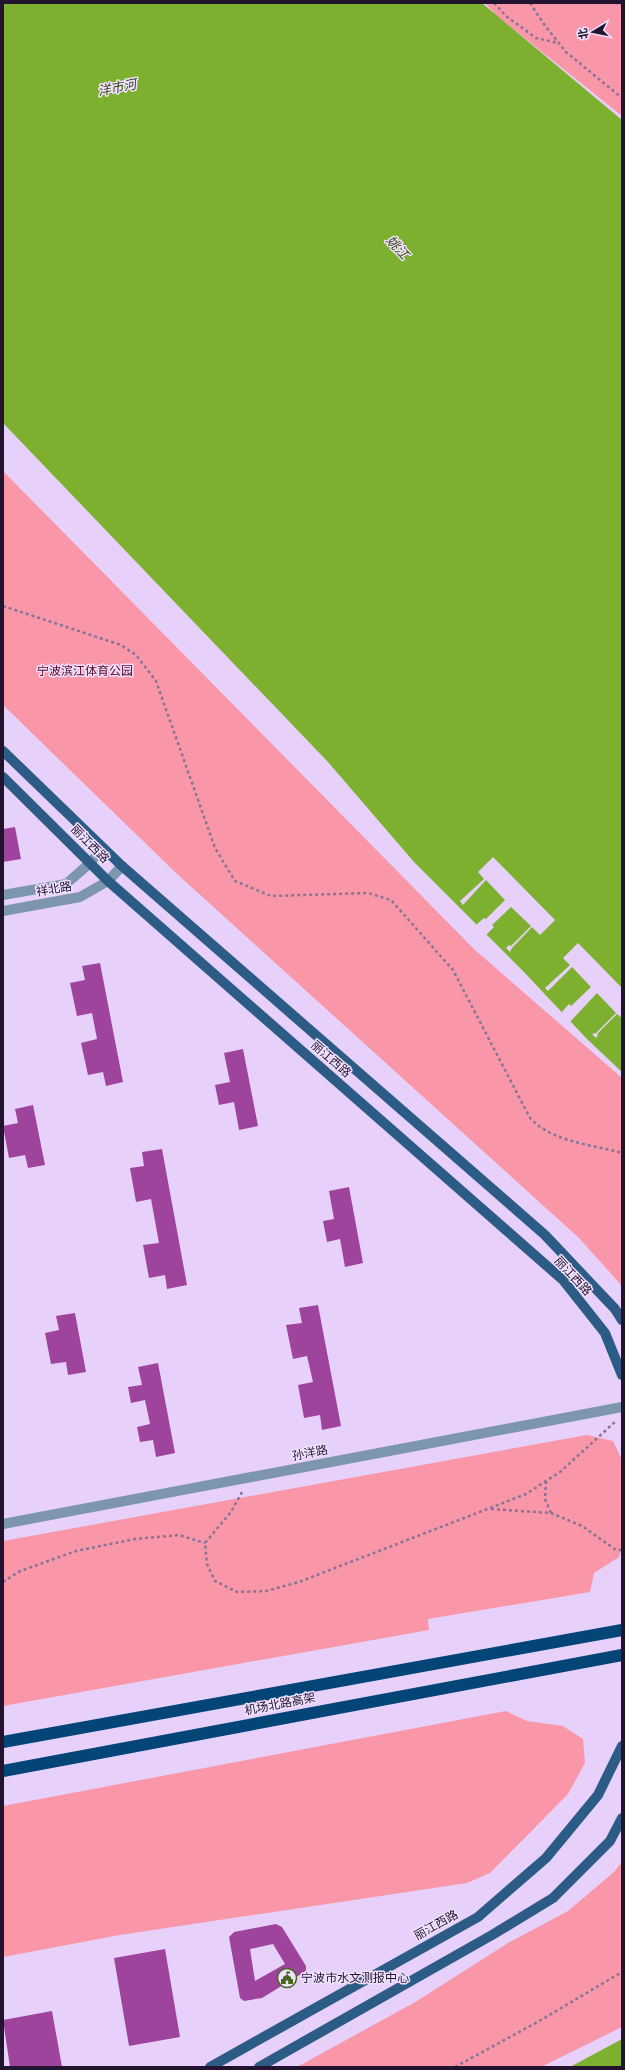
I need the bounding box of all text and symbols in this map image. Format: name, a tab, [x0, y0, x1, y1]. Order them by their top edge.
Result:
north arrow	[573, 12, 613, 52]
text: 北	[574, 27, 592, 41]
water label: 洋市河	[96, 73, 141, 101]
water label: 姚江	[382, 231, 416, 265]
park label: 宁波滨江体育公园	[37, 661, 133, 680]
street label: 丽江西路	[67, 820, 114, 867]
street label: 祥北路	[35, 876, 73, 901]
street label: 丽江西路	[307, 1036, 356, 1082]
street label: 丽江西路	[550, 1252, 597, 1300]
street label: 孙洋路	[290, 1440, 329, 1465]
street label: 机场北路高架	[243, 1687, 317, 1720]
street label: 丽江西路	[410, 1905, 461, 1945]
public building icon: 宁波市水文测报中心	[276, 1967, 298, 1989]
place label: 宁波市水文测报中心	[301, 1968, 409, 1987]

